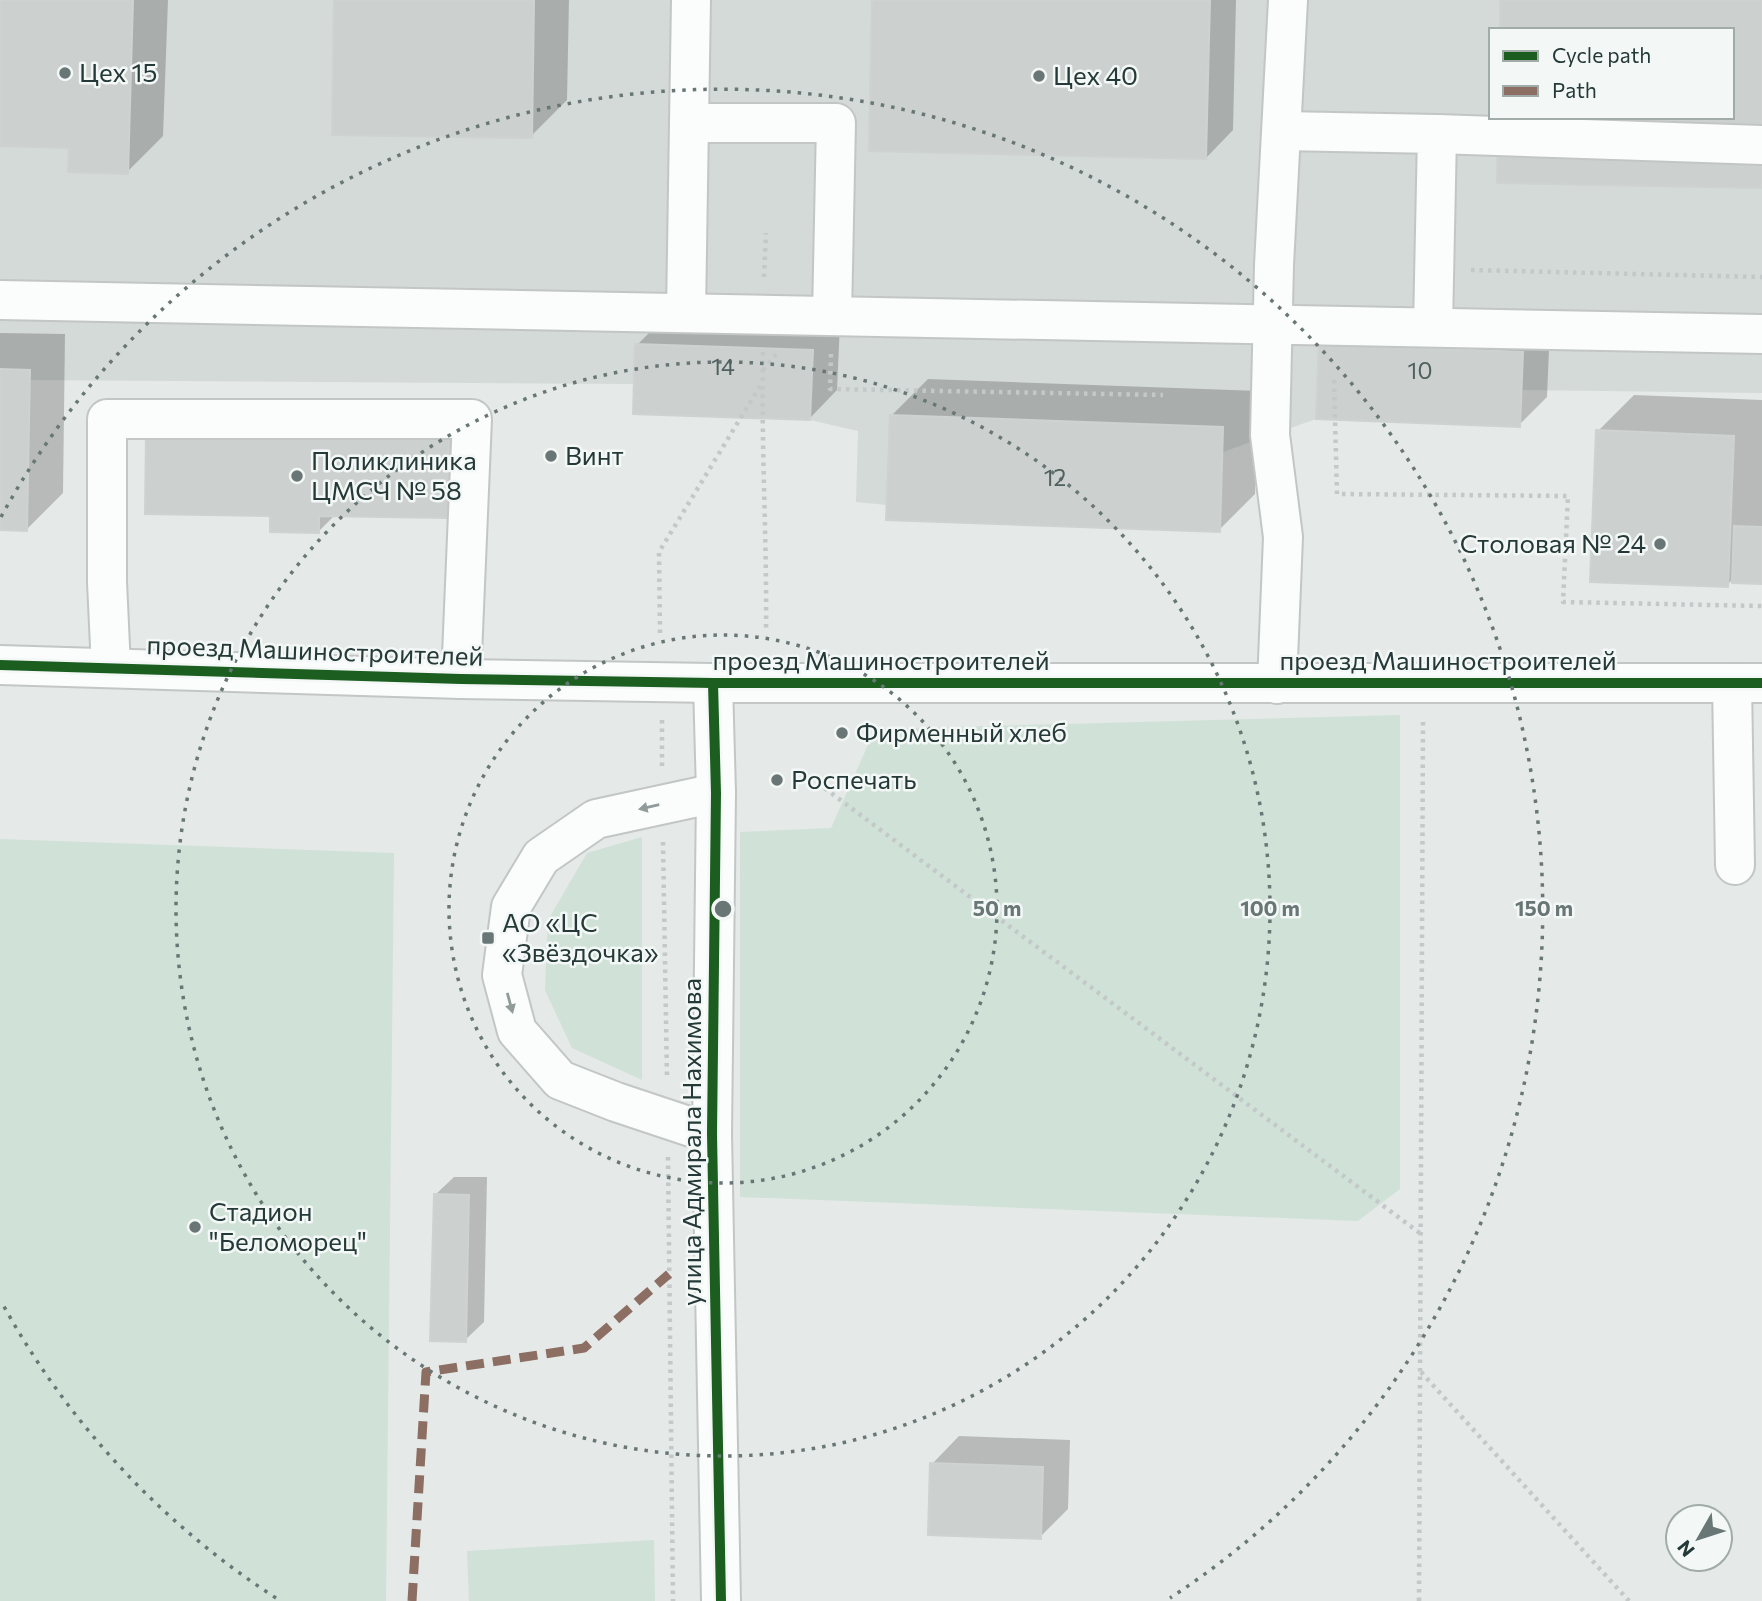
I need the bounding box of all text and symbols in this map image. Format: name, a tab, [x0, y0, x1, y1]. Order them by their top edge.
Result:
legend	[1489, 28, 1734, 119]
text: Cycle path	[1552, 42, 1651, 67]
place label: Цех 15	[79, 56, 157, 87]
place label: Цех 40	[1053, 59, 1138, 90]
marker: Цех 15	[57, 65, 73, 81]
marker: Цех 40	[1031, 68, 1047, 84]
text: Path	[1552, 77, 1597, 102]
house number: 14	[711, 352, 735, 380]
house number: 10	[1408, 356, 1432, 384]
place label: Винт	[565, 439, 624, 470]
place label: Поликлиника ЦМСЧ № 58	[311, 444, 477, 505]
marker: Винт	[543, 448, 559, 464]
house number: 12	[1044, 463, 1066, 491]
marker: Поликлиника ЦМСЧ № 58	[289, 468, 305, 484]
place label: Столовая № 24	[1460, 527, 1646, 558]
marker: Столовая № 24	[1652, 536, 1668, 552]
street label: проезд Машиностроителей	[146, 628, 484, 671]
street label: проезд Машиностроителей	[712, 644, 1050, 675]
street label: проезд Машиностроителей	[1279, 644, 1617, 675]
place label: Фирменный хлеб	[856, 716, 1067, 747]
marker: Фирменный хлеб	[834, 725, 850, 741]
place label: Роспечать	[791, 763, 917, 794]
marker: Роспечать	[769, 772, 785, 788]
one-way arrow	[638, 802, 660, 813]
text: 50 m	[973, 895, 1021, 920]
text: 100 m	[1240, 895, 1300, 920]
text: 150 m	[1515, 895, 1573, 920]
centre of rings	[711, 897, 735, 921]
place label: АО «ЦС «Звёздочка»	[502, 906, 658, 967]
marker: АО «ЦС «Звёздочка»	[480, 930, 496, 946]
street label: улица Адмирала Нахимова	[675, 978, 706, 1306]
one-way arrow	[505, 992, 515, 1013]
place label: Стадион "Беломорец"	[209, 1195, 367, 1256]
marker: Стадион "Беломорец"	[187, 1219, 203, 1235]
north arrow	[1664, 1503, 1734, 1573]
text: N	[1672, 1536, 1699, 1562]

